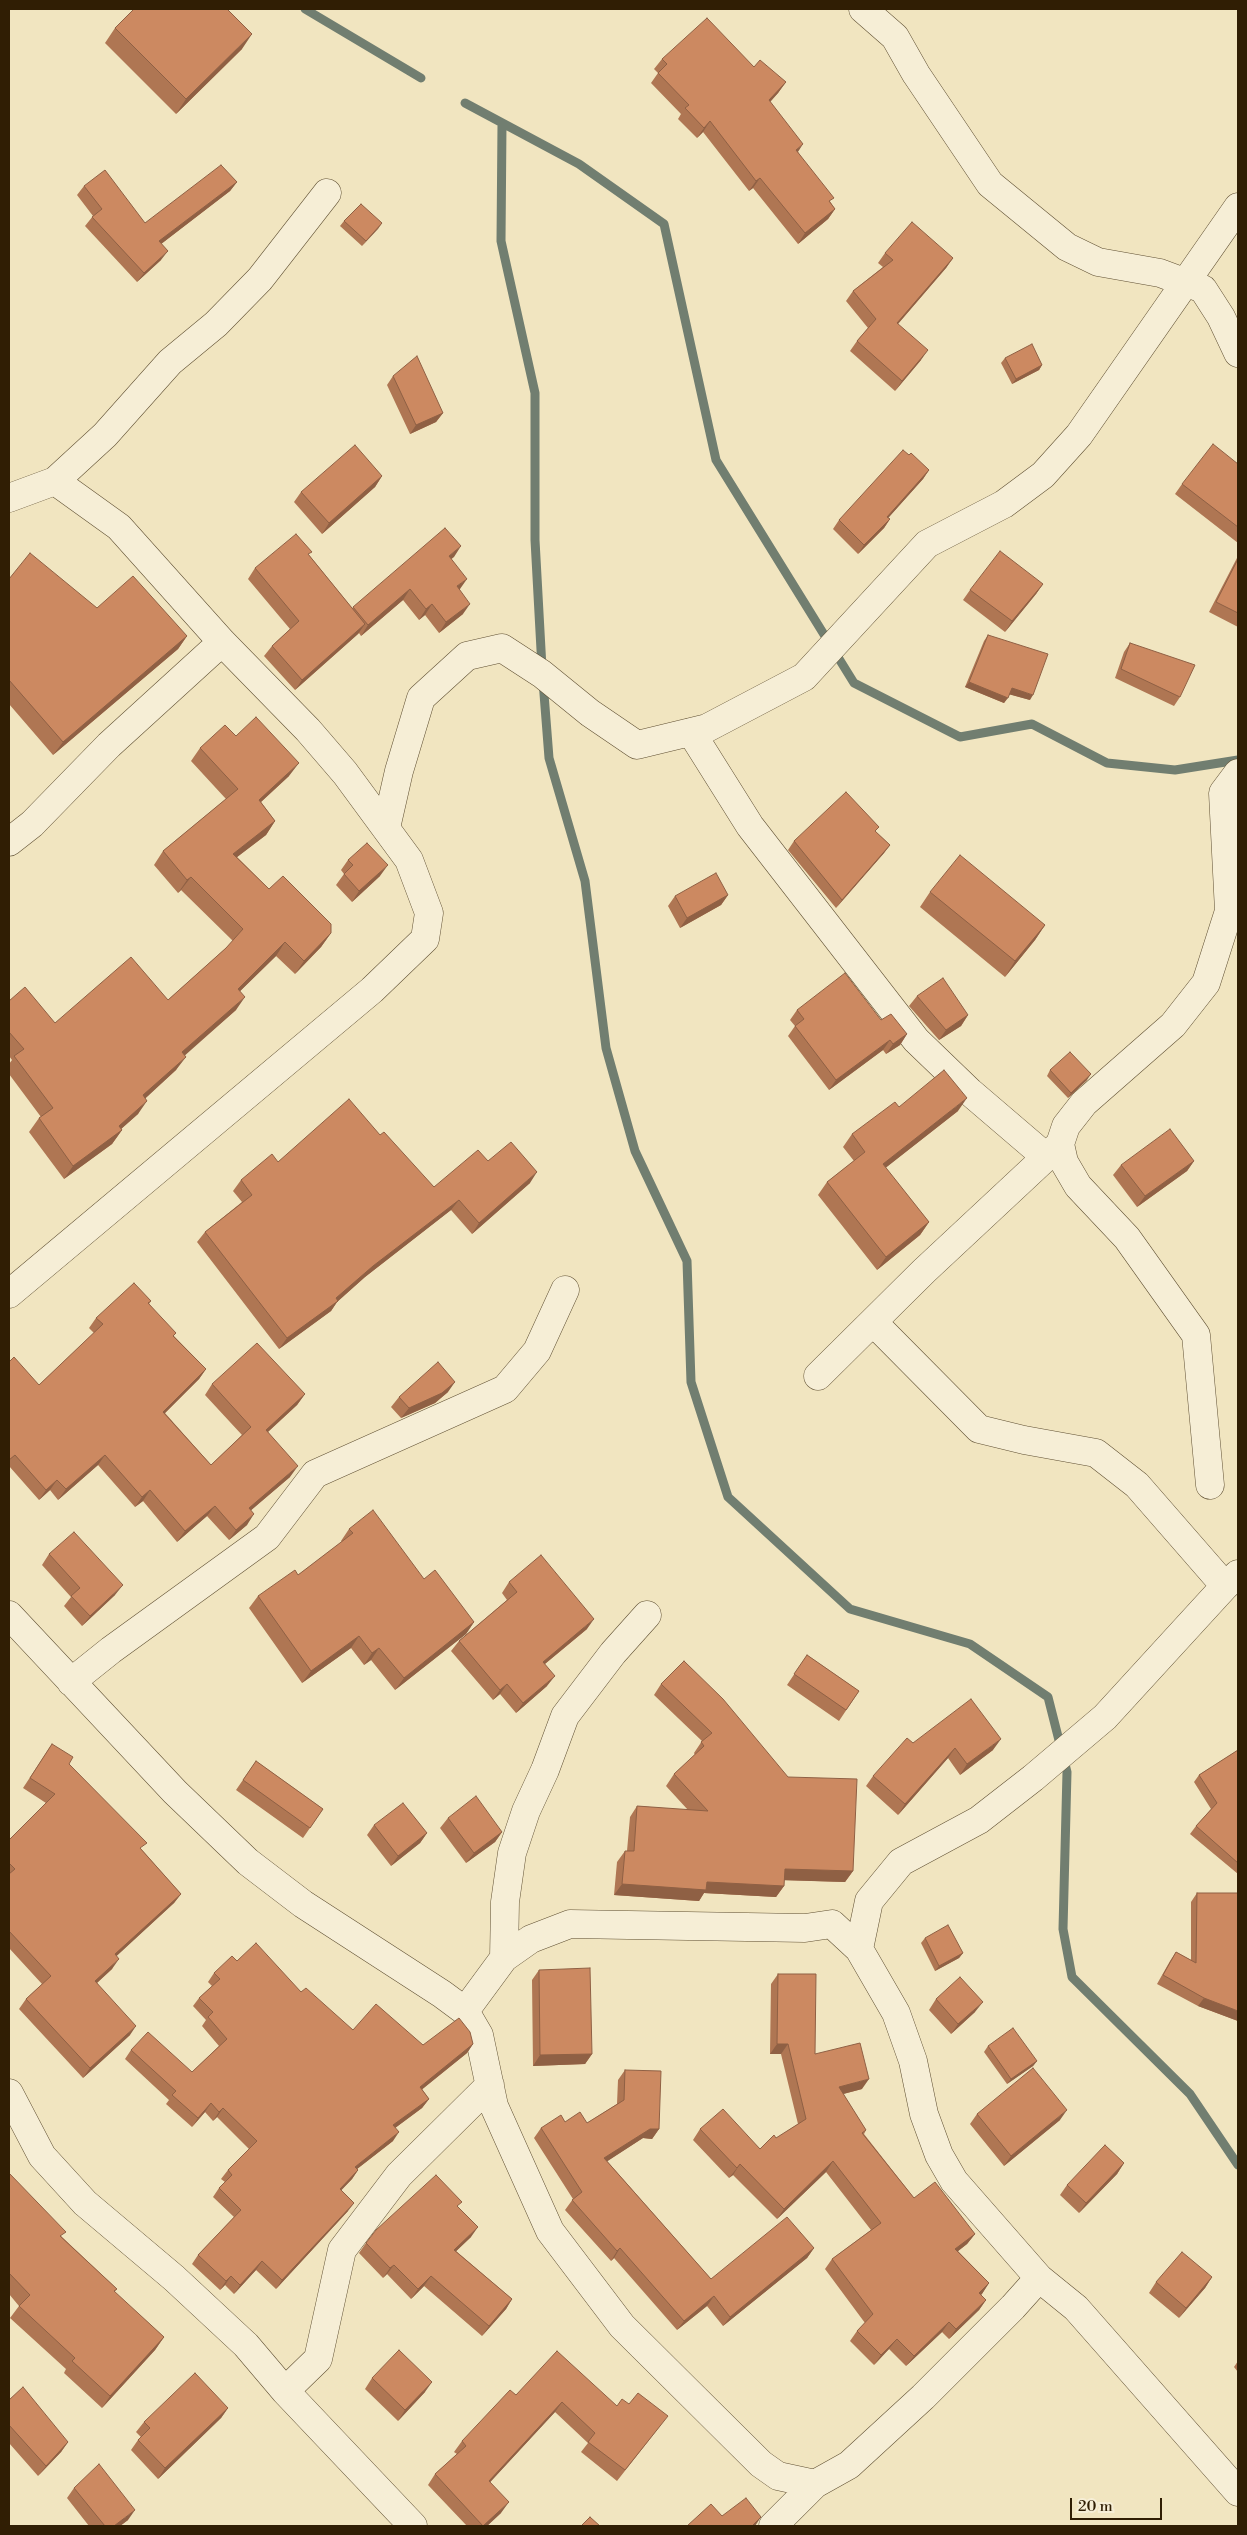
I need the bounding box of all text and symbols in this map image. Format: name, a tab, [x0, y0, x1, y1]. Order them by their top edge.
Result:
scale bar	[1072, 2488, 1164, 2520]
text: 20 m	[1078, 2497, 1113, 2516]

